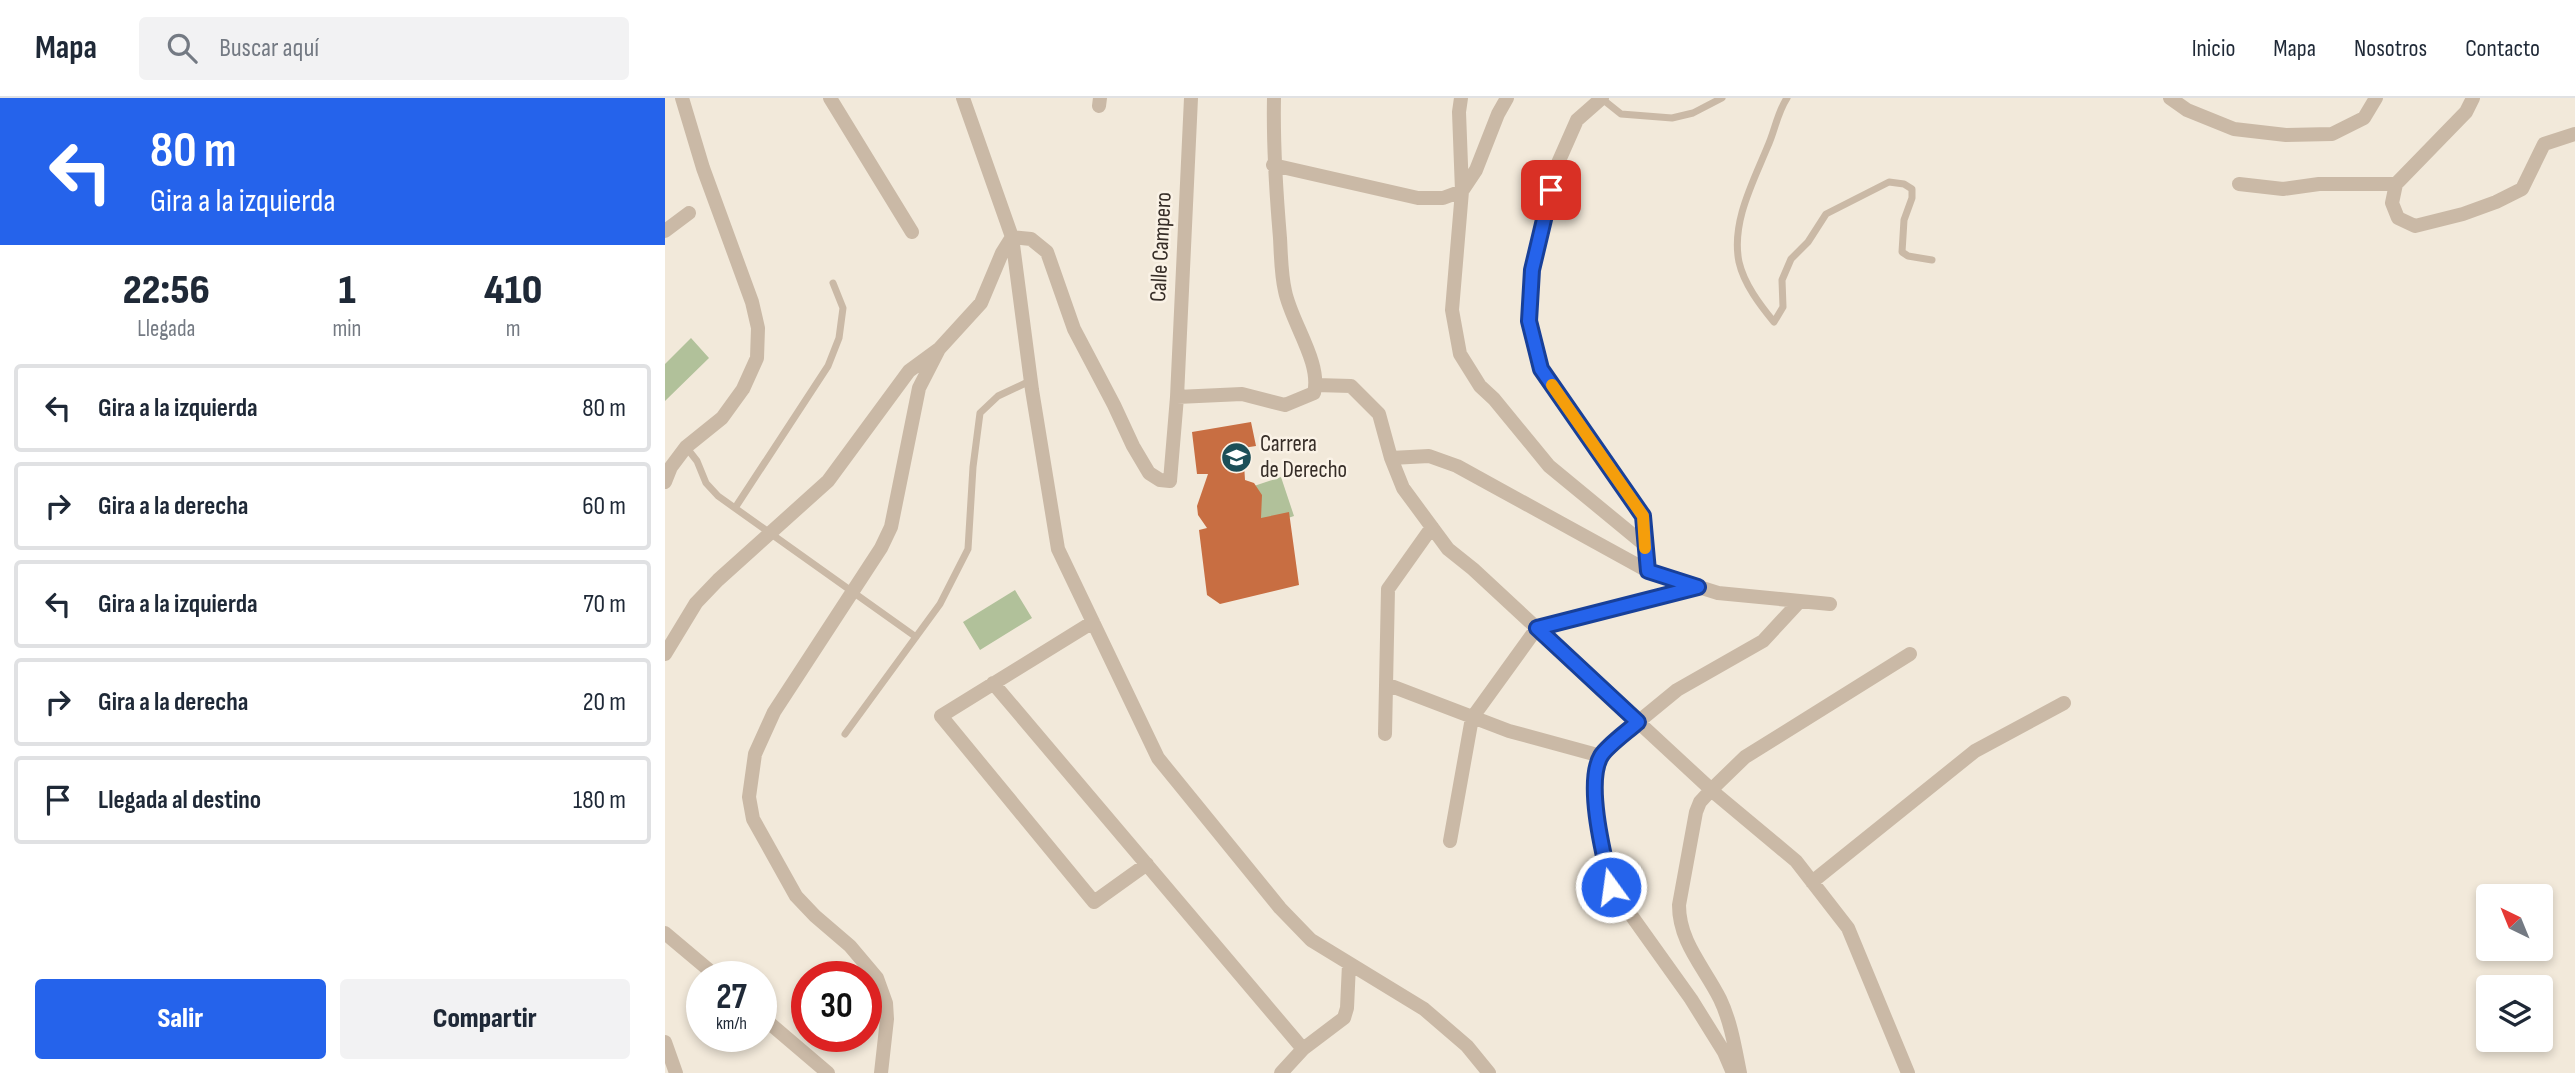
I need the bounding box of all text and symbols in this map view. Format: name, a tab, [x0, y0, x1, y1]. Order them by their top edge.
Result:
search box	[139, 17, 629, 80]
text: Mapa	[35, 28, 97, 68]
icon: search	[163, 29, 201, 67]
text: Buscar aquí	[219, 33, 319, 64]
text: Inicio	[2192, 34, 2235, 63]
text: Mapa	[2273, 34, 2316, 63]
text: Nosotros	[2354, 34, 2427, 63]
text: Contacto	[2465, 34, 2540, 63]
text: 80 m	[150, 122, 237, 181]
icon: left	[35, 126, 126, 217]
pin	[1521, 160, 1581, 220]
icon: arrive	[1532, 171, 1570, 209]
text: Gira a la izquierda	[150, 182, 336, 221]
street label: Calle Campero	[1144, 191, 1178, 303]
text: 22:56	[123, 265, 210, 316]
text: 1	[338, 265, 356, 316]
text: 410	[484, 265, 542, 316]
text: Llegada	[137, 315, 195, 343]
text: min	[333, 315, 361, 343]
text: m	[506, 315, 521, 343]
icon: left	[39, 389, 77, 427]
text: Gira a la izquierda	[98, 393, 258, 424]
text: 80 m	[582, 393, 626, 424]
place label: Carrera de Derecho	[1260, 430, 1347, 484]
school or university icon: Carrera de Derecho	[1220, 440, 1254, 474]
icon: right	[39, 487, 77, 525]
text: Gira a la derecha	[98, 491, 248, 522]
text: 60 m	[582, 491, 626, 522]
icon: left	[39, 585, 77, 623]
text: Gira a la izquierda	[98, 589, 258, 620]
text: 70 m	[583, 589, 626, 620]
icon: right	[39, 683, 77, 721]
text: Gira a la derecha	[98, 687, 248, 718]
text: 20 m	[583, 687, 626, 718]
icon: arrive	[39, 781, 77, 819]
text: Llegada al destino	[98, 785, 261, 816]
text: 180 m	[573, 785, 626, 816]
position arrow	[1574, 850, 1648, 924]
north arrow	[2476, 884, 2553, 961]
map controls	[2476, 884, 2553, 1052]
speed limit sign: 30	[791, 961, 882, 1052]
button: layers	[2476, 975, 2553, 1052]
text: 27	[716, 976, 747, 1019]
button: Salir	[35, 979, 326, 1059]
button: Compartir	[340, 979, 630, 1059]
text: km/h	[716, 1013, 747, 1034]

